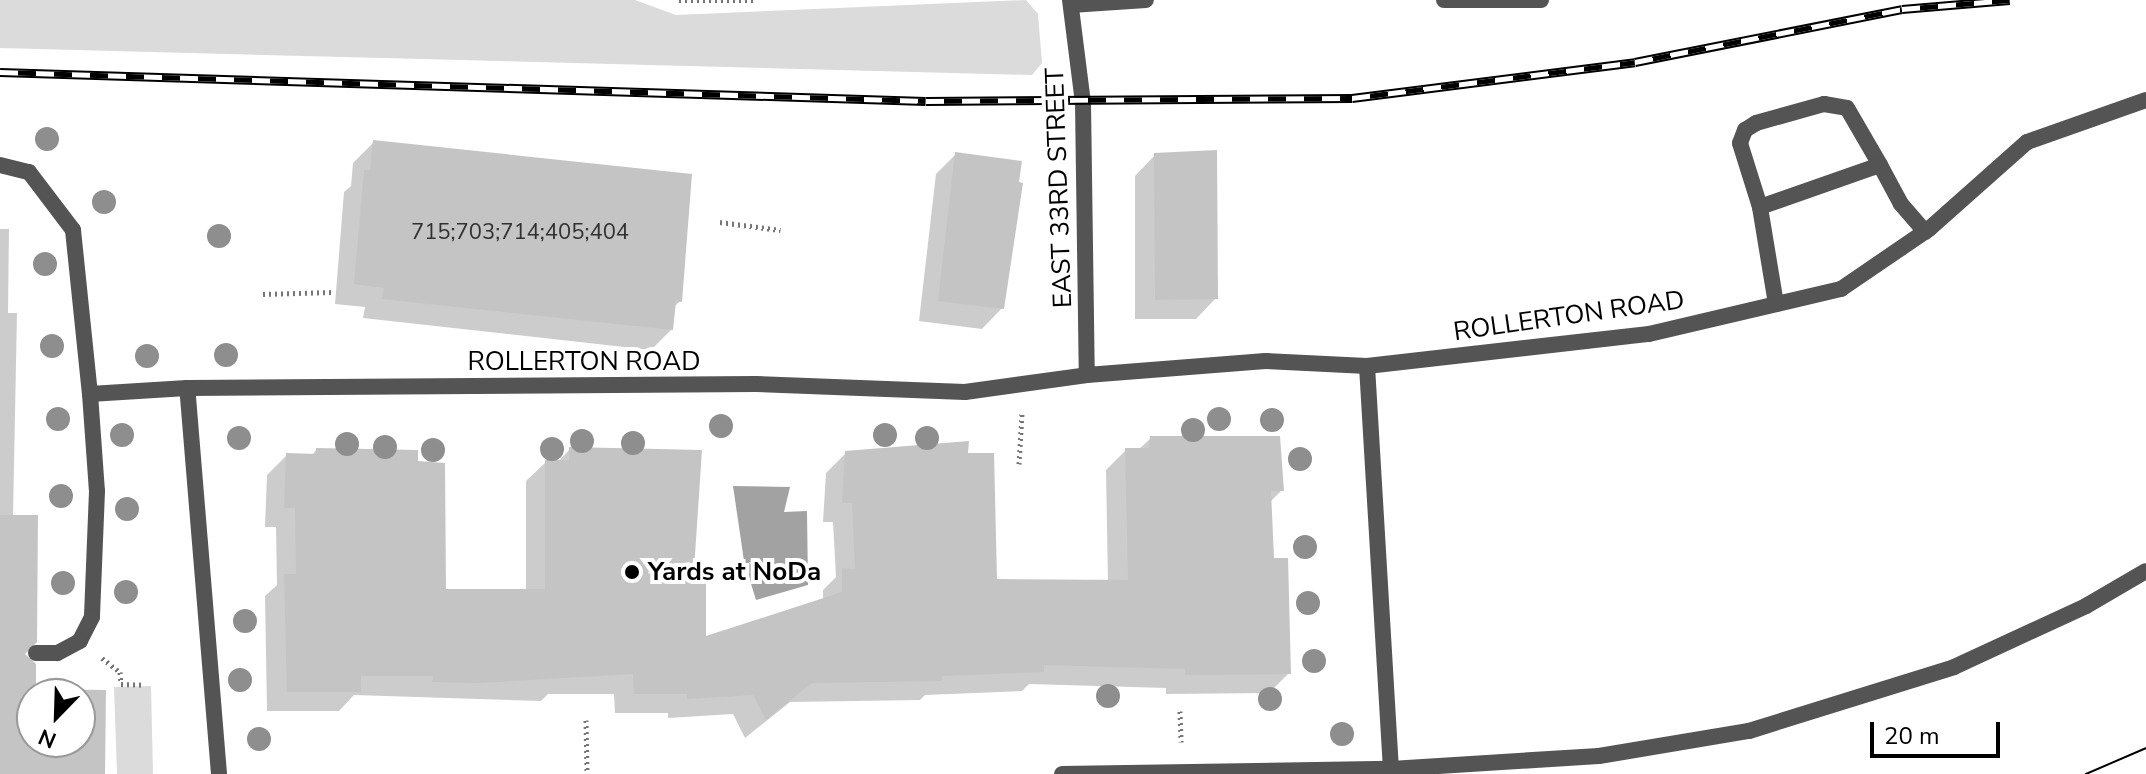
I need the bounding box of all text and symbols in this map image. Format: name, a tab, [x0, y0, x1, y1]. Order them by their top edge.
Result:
street label: EAST 33RD STREET	[1039, 67, 1079, 309]
house number: 715;703;714;405;404	[411, 220, 629, 246]
street label: ROLLERTON ROAD	[1451, 284, 1687, 348]
street label: ROLLERTON ROAD	[468, 346, 700, 378]
place label: Yards at NoDa	[648, 556, 821, 588]
marker: Yards at NoDa	[623, 563, 641, 581]
north arrow	[16, 678, 96, 758]
scale bar	[1874, 706, 2004, 756]
text: 20 m	[1884, 720, 1940, 752]
text: N	[34, 721, 61, 755]

